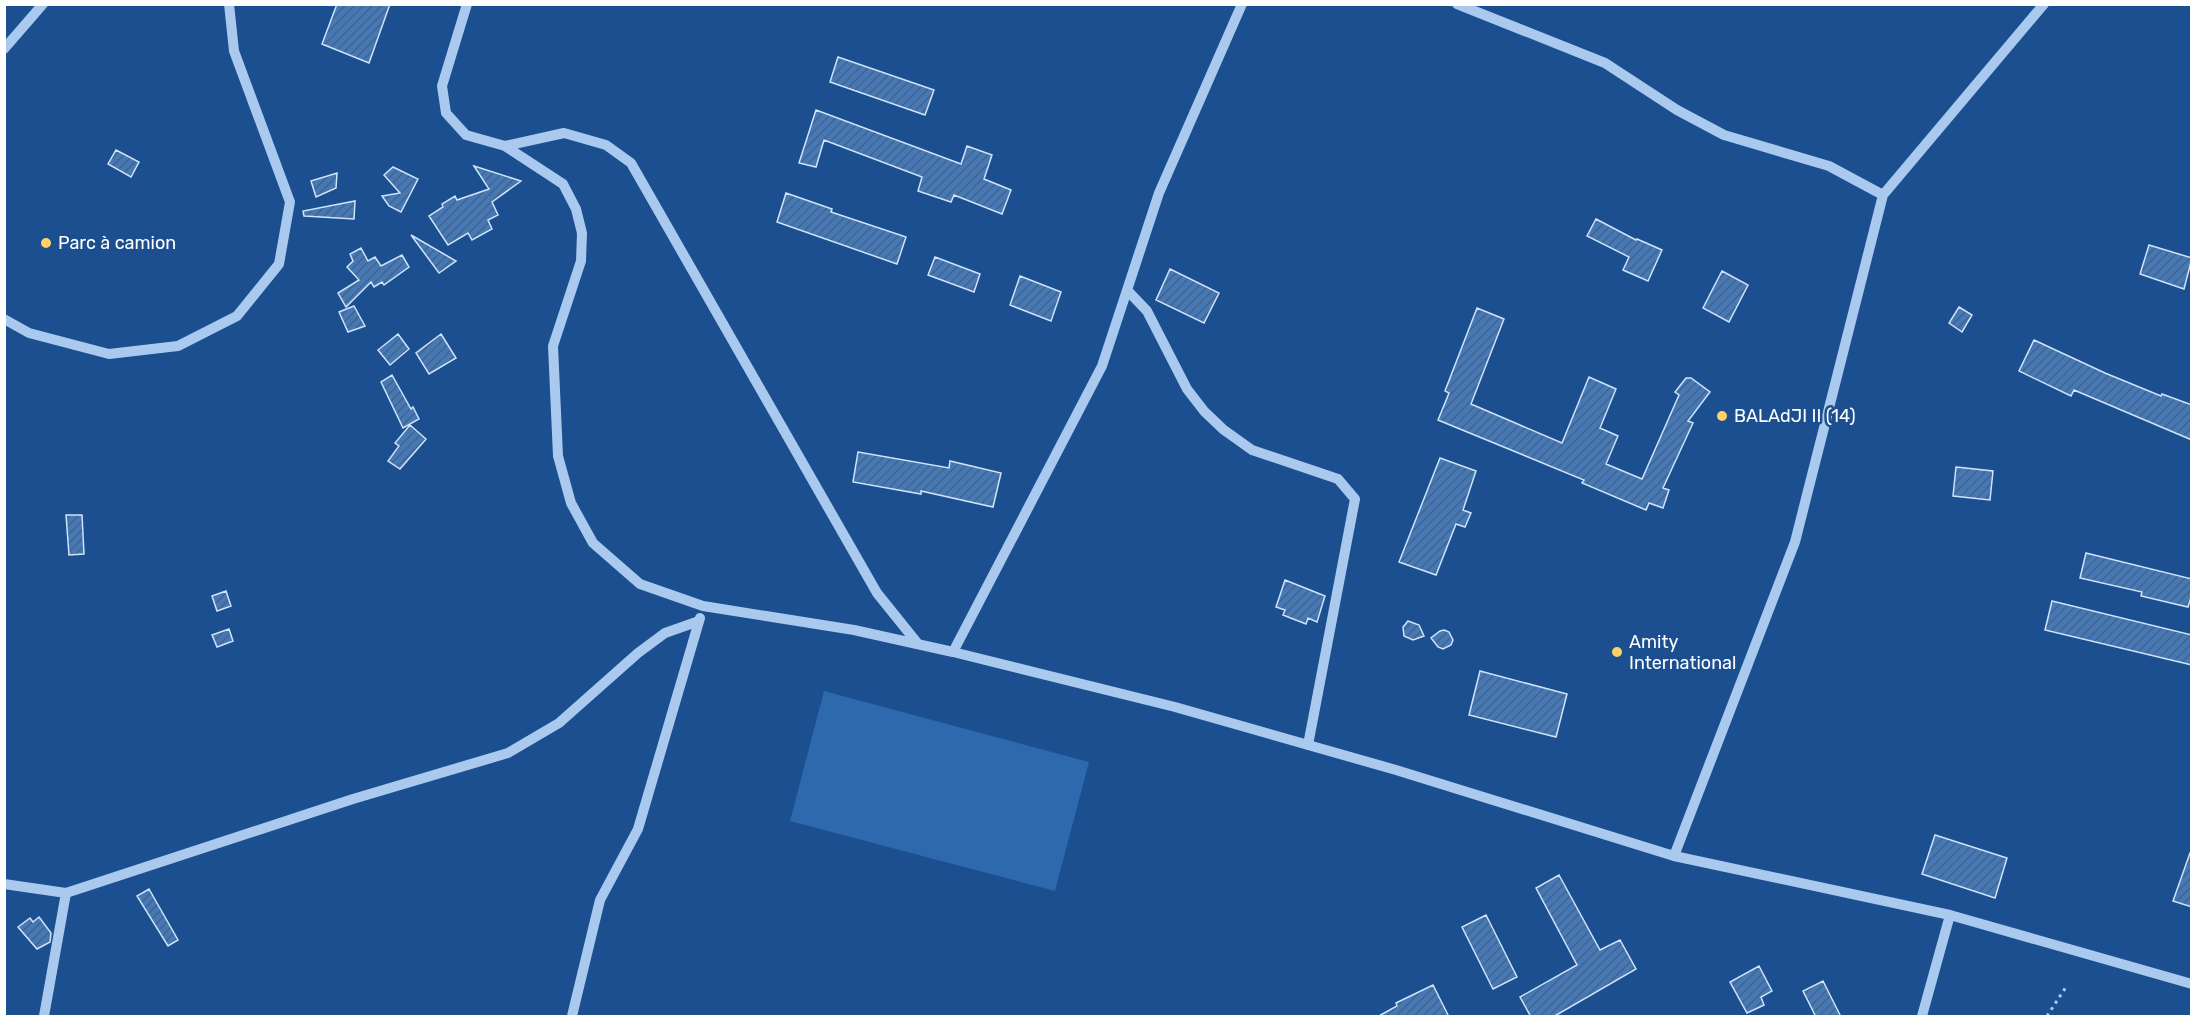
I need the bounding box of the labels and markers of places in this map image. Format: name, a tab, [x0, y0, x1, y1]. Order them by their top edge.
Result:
place label: Parc à camion	[58, 232, 176, 254]
marker: Parc à camion	[39, 236, 53, 250]
place label: BALAdJI II (14)	[1734, 405, 1856, 427]
marker: BALAdJI II (14)	[1715, 409, 1729, 423]
place label: Amity International	[1629, 631, 1736, 674]
marker: Amity International	[1610, 645, 1624, 659]

